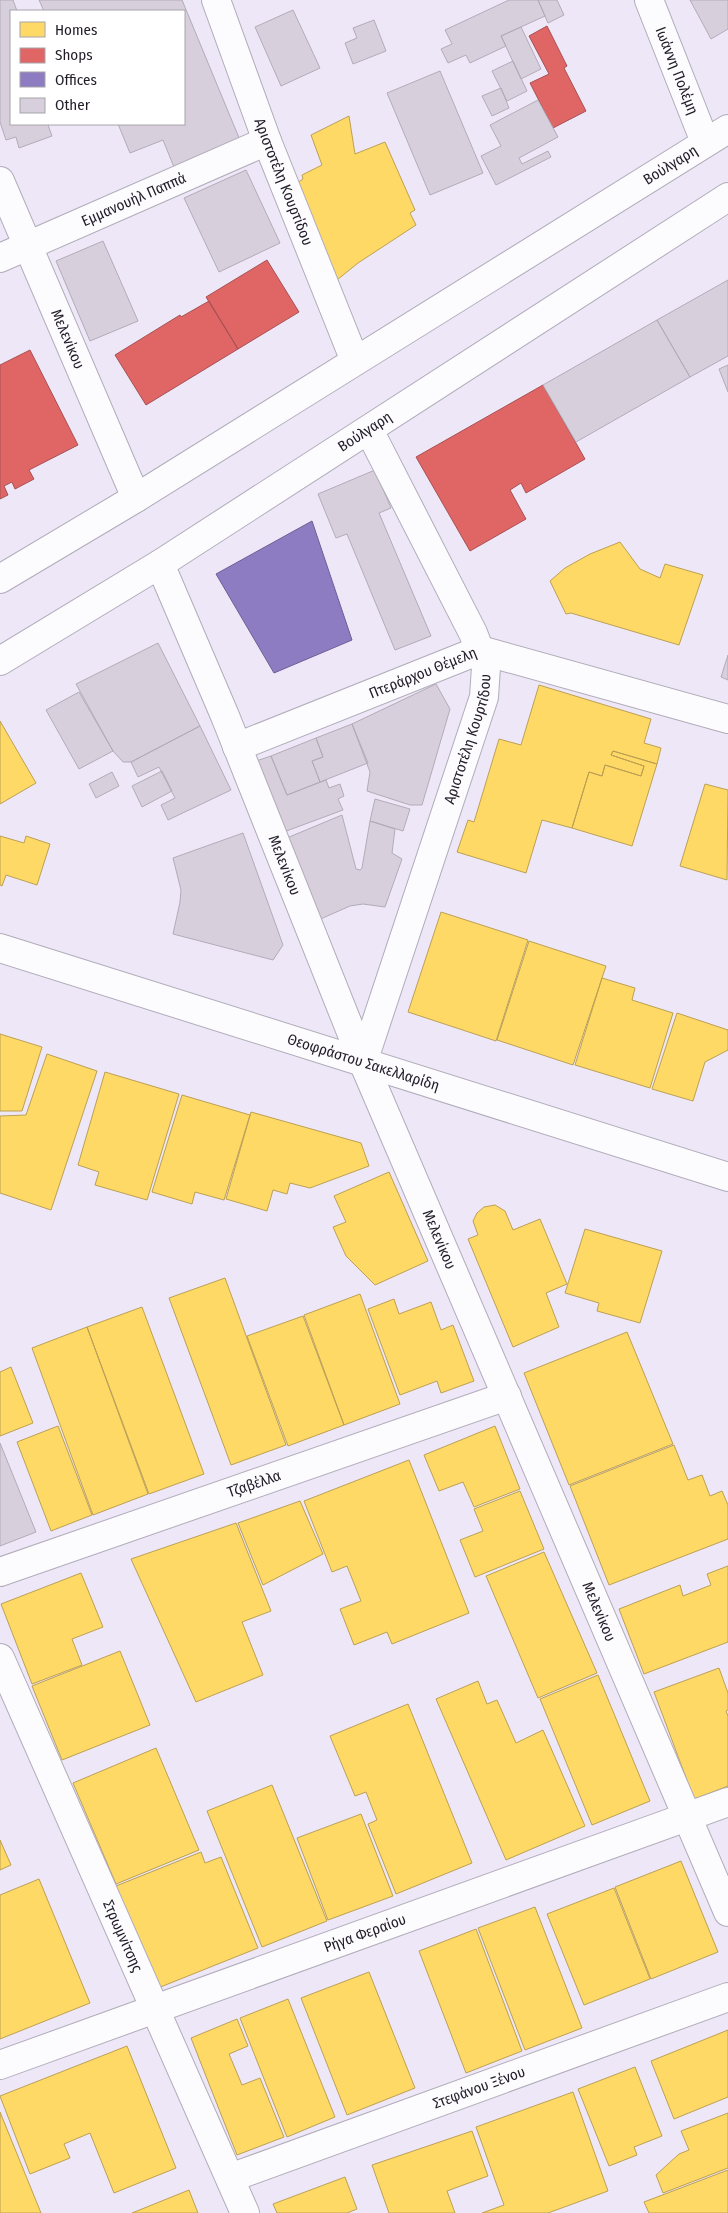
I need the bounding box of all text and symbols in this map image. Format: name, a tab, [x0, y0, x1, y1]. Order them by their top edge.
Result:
legend	[10, 10, 185, 125]
text: Homes	[55, 21, 97, 39]
street label: Ιωάννη Πολέμη	[651, 24, 702, 117]
text: Shops	[55, 46, 93, 64]
text: Offices	[55, 71, 97, 89]
text: Other	[55, 96, 91, 114]
street label: Αριστοτέλη Κουρτίδου	[251, 116, 317, 248]
street label: Βούλγαρη	[640, 141, 701, 189]
street label: Εμμανουήλ Παππά	[79, 169, 189, 230]
street label: Μελενίκου	[47, 307, 89, 372]
street label: Βούλγαρη	[335, 408, 395, 456]
street label: Πτεράρχου Θέμελη	[366, 643, 479, 702]
street label: Αριστοτέλη Κουρτίδου	[440, 673, 495, 806]
street label: Μελενίκου	[264, 833, 305, 898]
street label: Θεοφράστου Σακελλαρίδη	[285, 1030, 442, 1095]
street label: Μελενίκου	[419, 1207, 460, 1272]
street label: Τζαβέλλα	[225, 1466, 283, 1501]
street label: Μελενίκου	[578, 1579, 620, 1644]
street label: Στρωμνίτσης	[99, 1897, 147, 1975]
street label: Ρήγα Φεραίου	[321, 1910, 408, 1956]
street label: Στεφάνου Ξένου	[431, 2062, 528, 2112]

